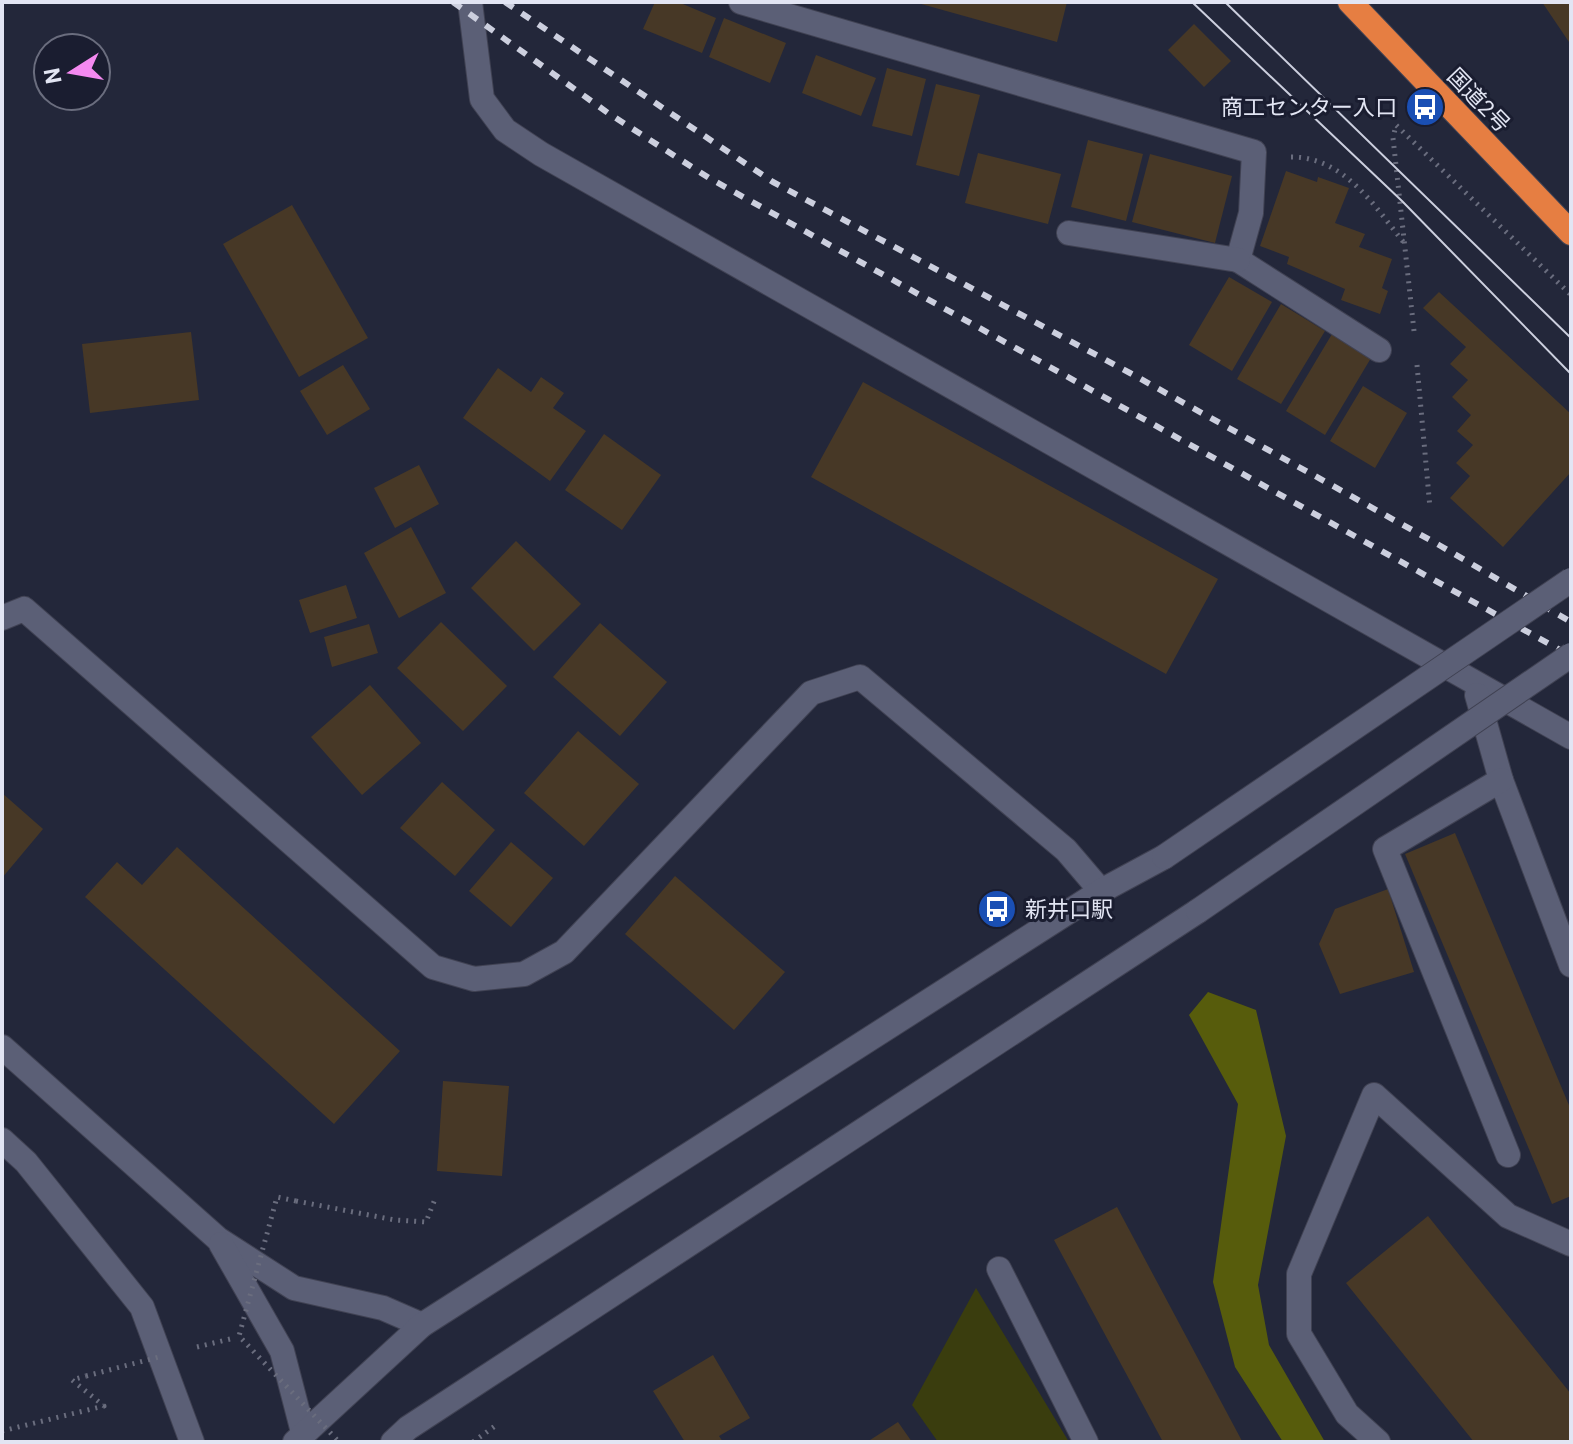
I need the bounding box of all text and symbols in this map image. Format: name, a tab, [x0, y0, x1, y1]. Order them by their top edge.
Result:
north arrow	[32, 32, 112, 112]
street label: 国道2号	[1442, 63, 1515, 137]
text: N	[39, 66, 67, 86]
bus stop icon: 商工センター入口	[1404, 86, 1446, 128]
place label: 商工センター入口	[1221, 95, 1397, 120]
bus stop icon: 新井口駅	[976, 888, 1018, 930]
place label: 新井口駅	[1025, 897, 1113, 922]

